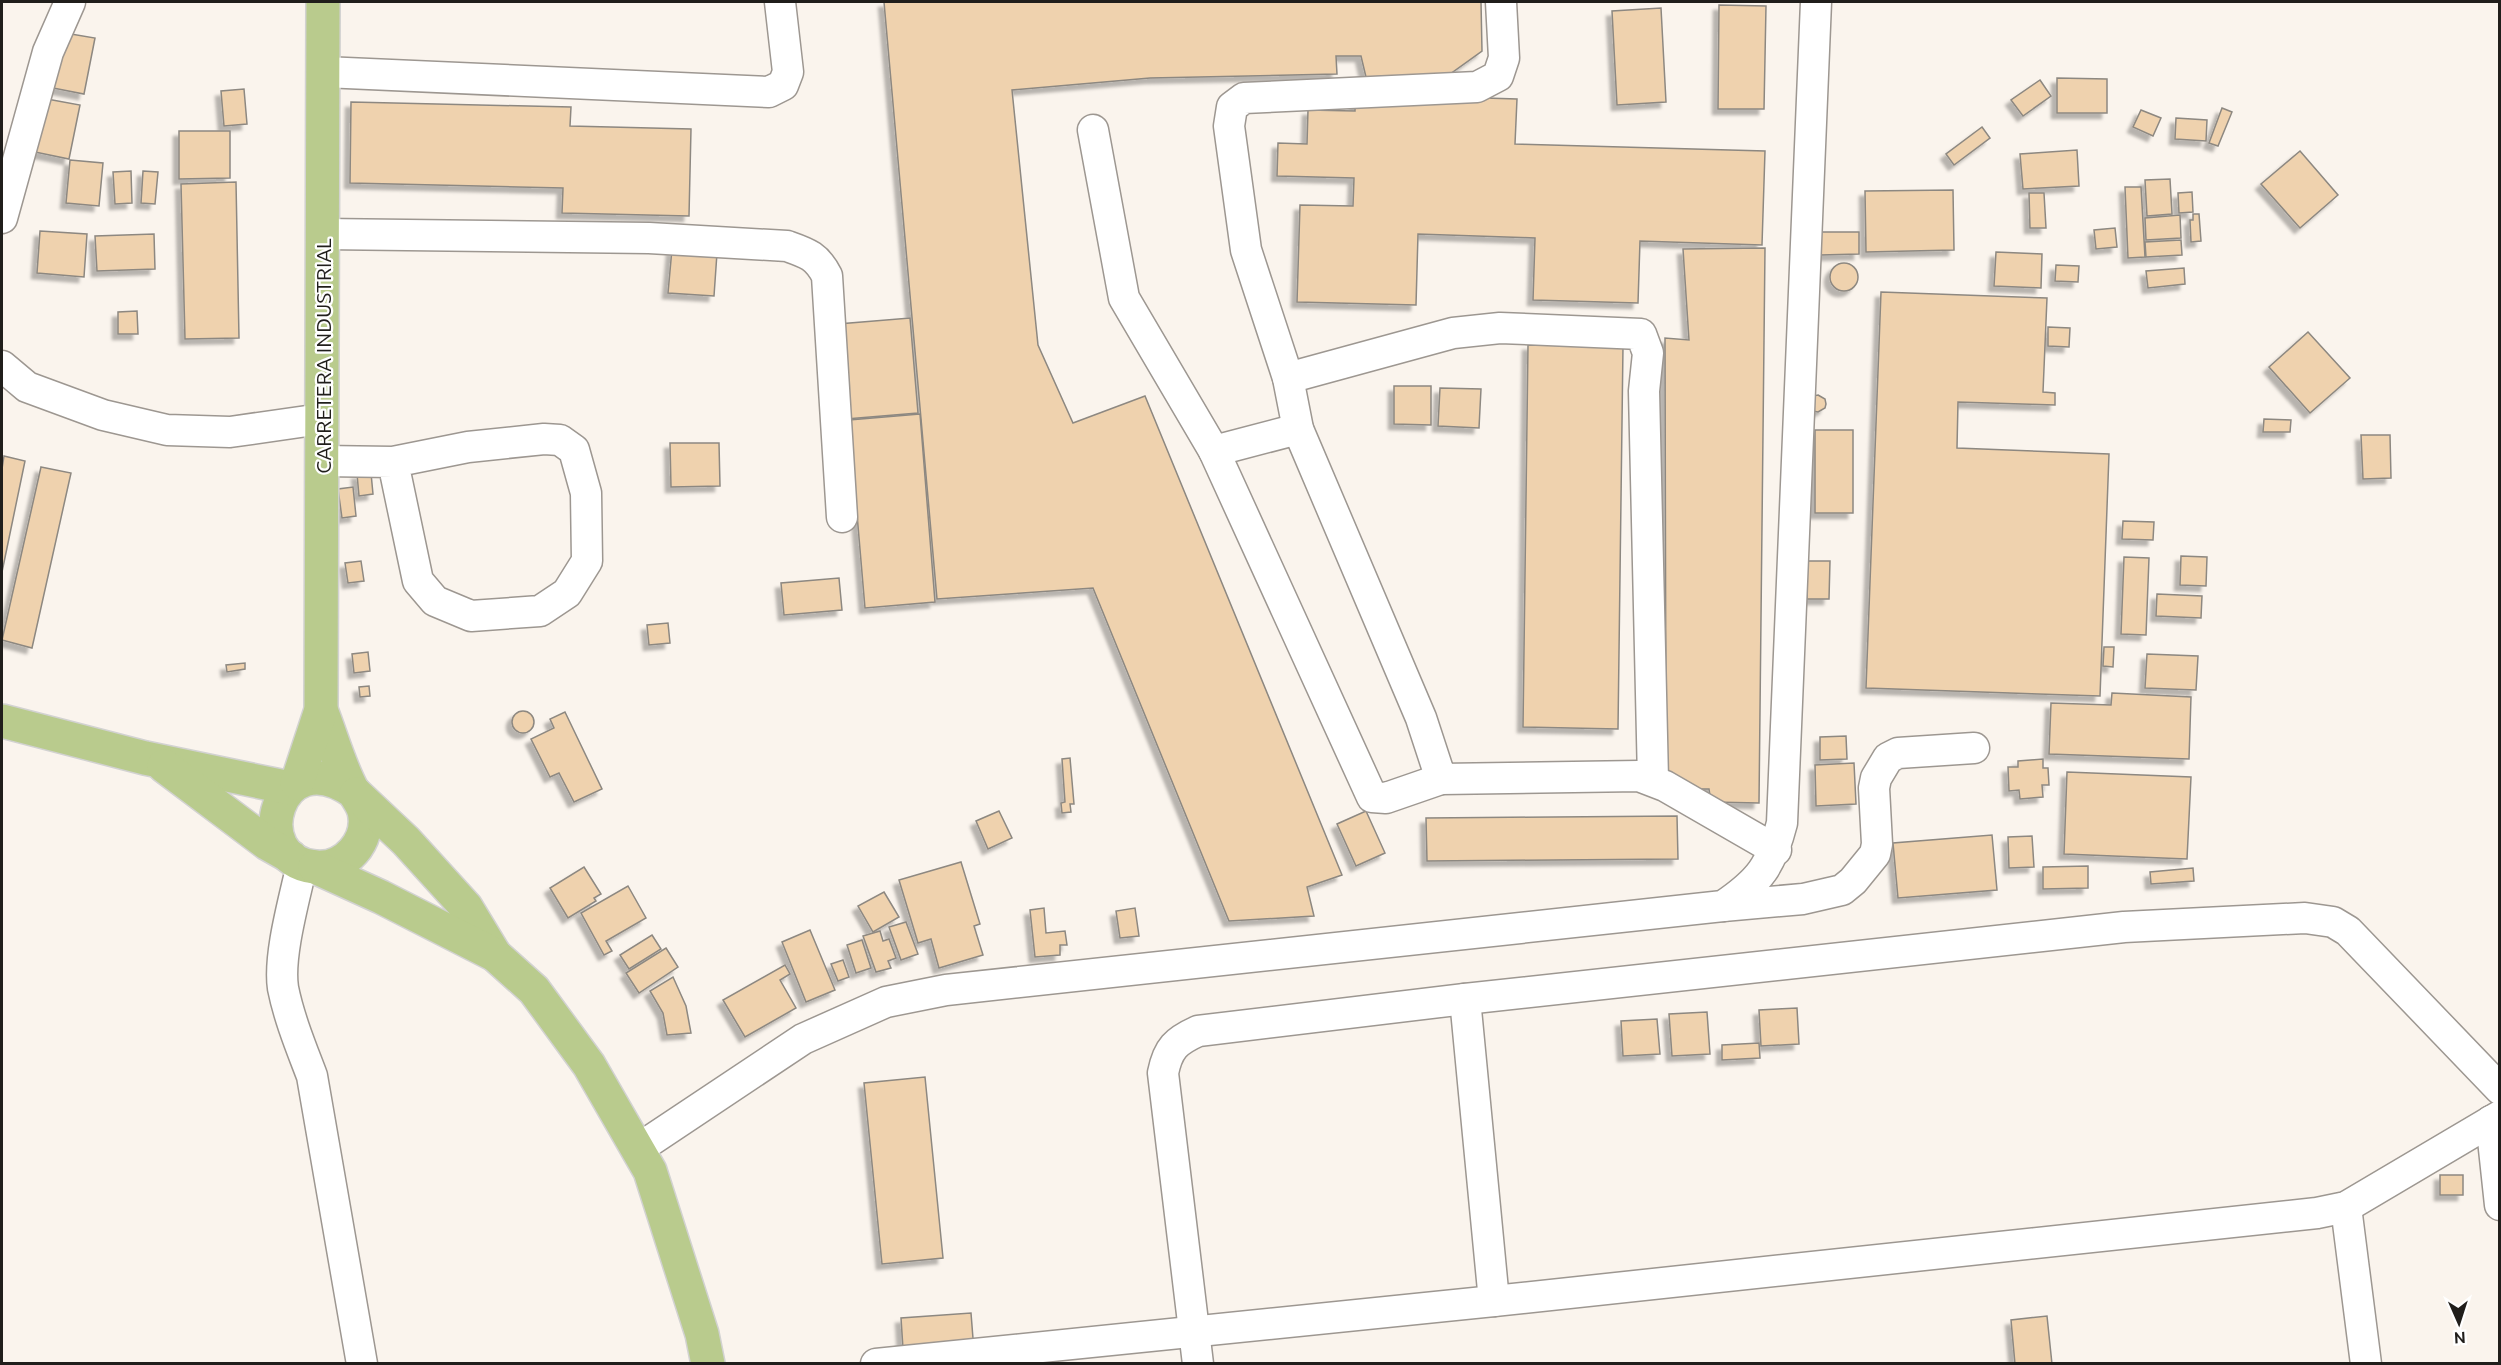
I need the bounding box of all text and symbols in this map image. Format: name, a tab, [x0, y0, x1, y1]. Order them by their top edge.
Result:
street label: CARRETERA INDUSTRIAL	[311, 238, 335, 474]
north arrow	[2429, 1293, 2489, 1353]
text: N	[2453, 1329, 2466, 1347]

